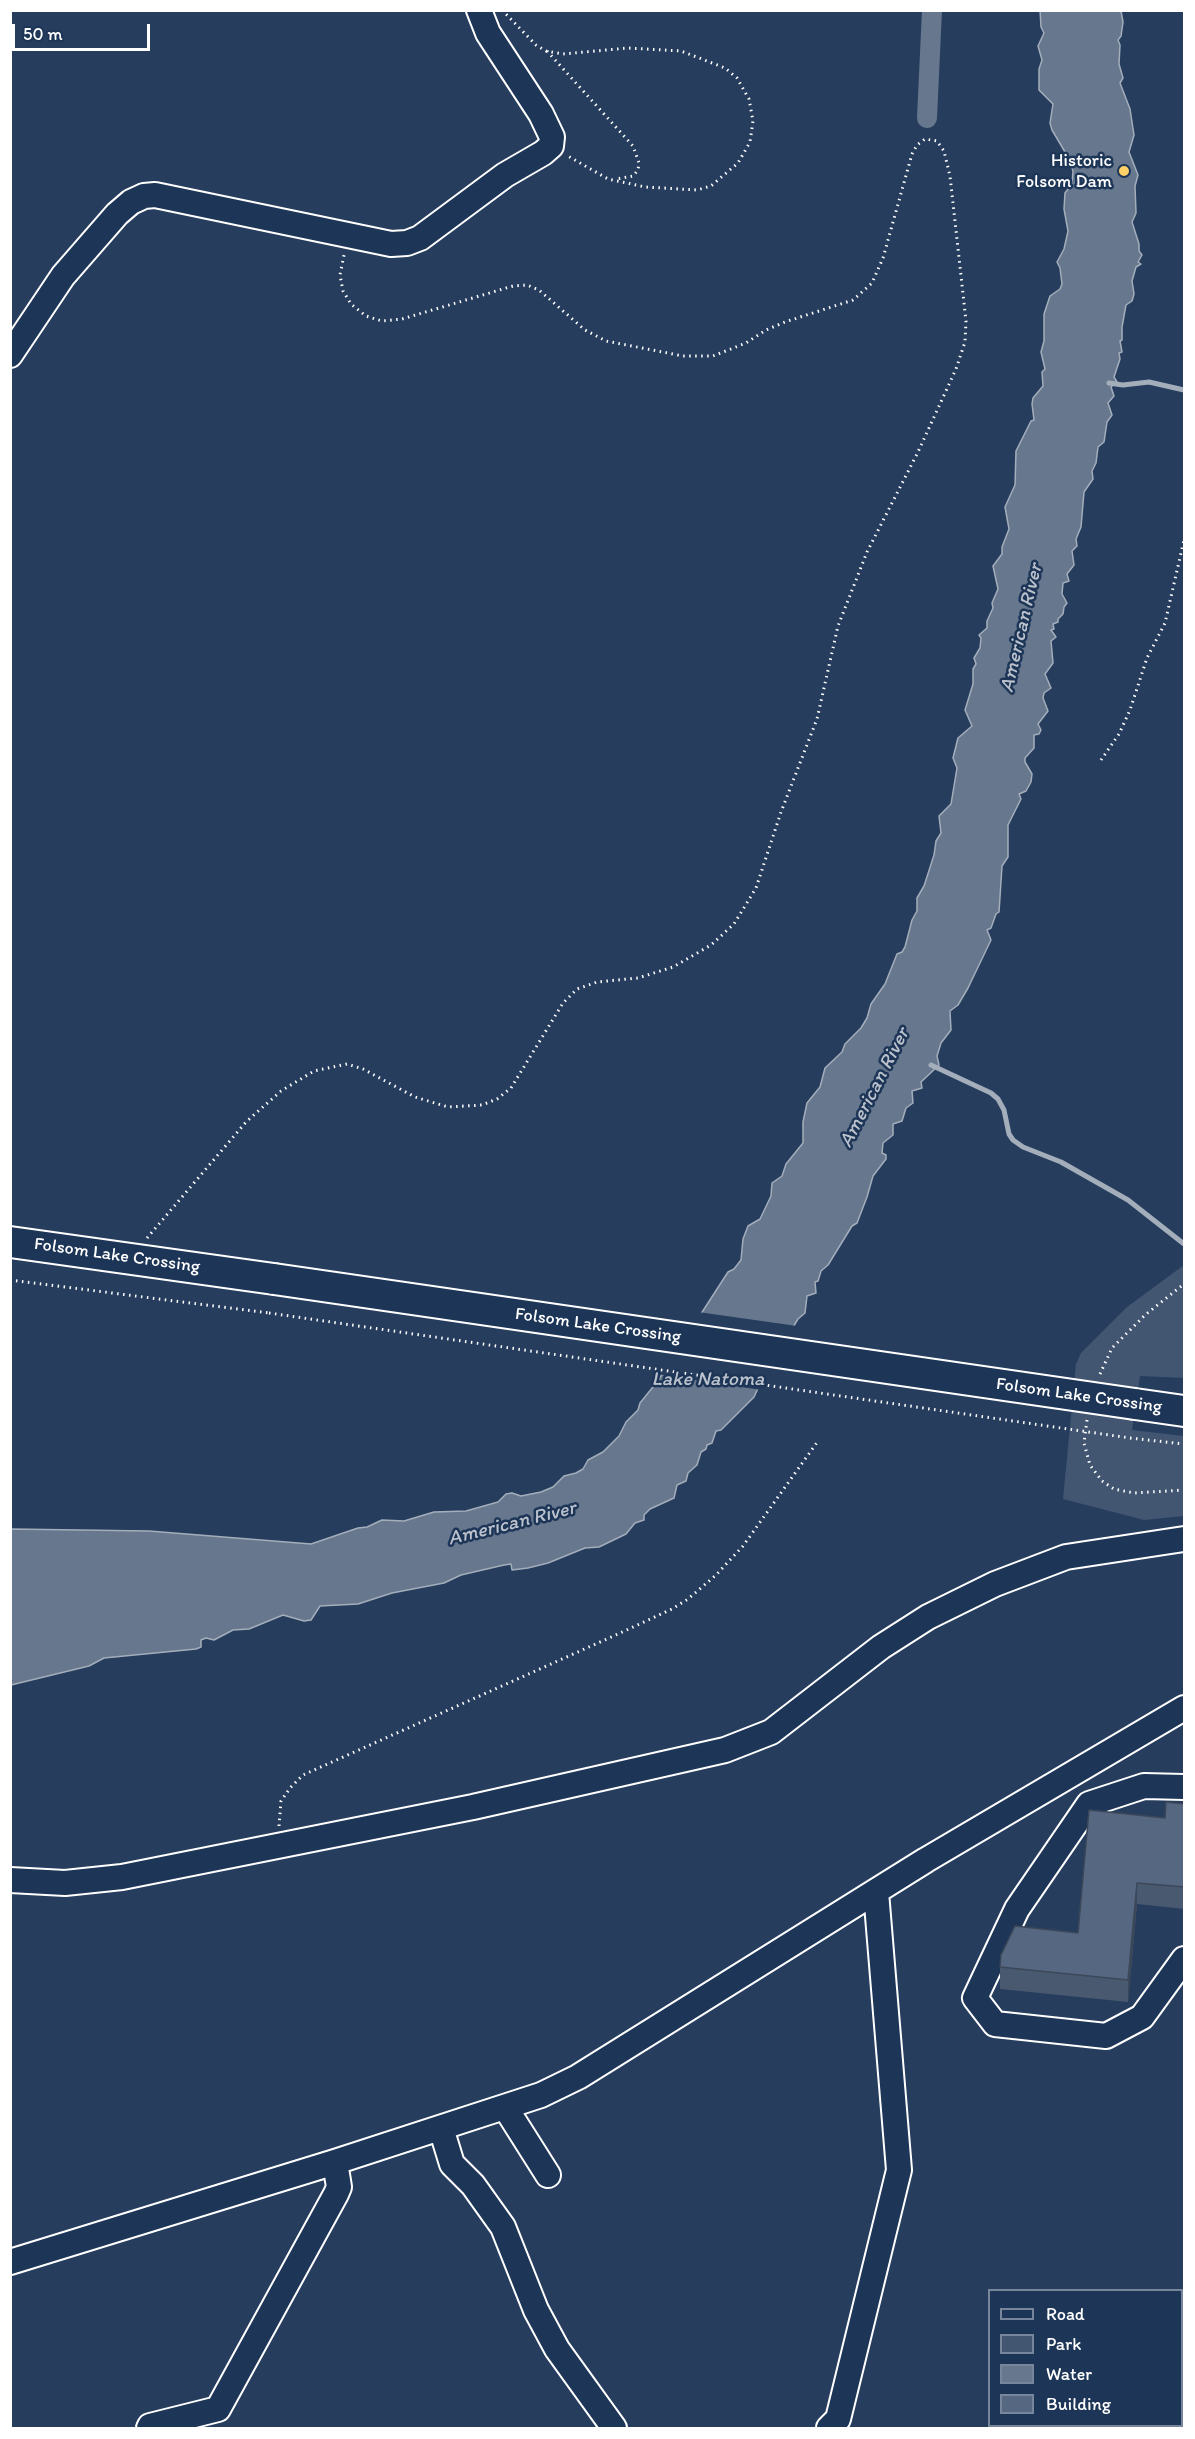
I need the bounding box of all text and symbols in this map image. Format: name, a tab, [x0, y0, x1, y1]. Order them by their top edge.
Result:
scale bar	[15, 12, 153, 50]
text: 50 m	[23, 23, 63, 45]
place label: Historic Folsom Dam	[1016, 150, 1112, 192]
marker: Historic Folsom Dam	[1117, 164, 1131, 178]
water label: American River	[996, 562, 1048, 694]
water label: American River	[835, 1024, 915, 1152]
street label: Folsom Lake Crossing	[33, 1234, 201, 1278]
street label: Folsom Lake Crossing	[514, 1304, 682, 1348]
water label: Lake Natoma	[652, 1368, 764, 1392]
street label: Folsom Lake Crossing	[995, 1374, 1163, 1418]
water label: American River	[446, 1497, 578, 1551]
legend	[988, 2289, 1183, 2427]
text: Road	[1046, 2303, 1085, 2325]
text: Park	[1046, 2333, 1081, 2355]
text: Water	[1046, 2363, 1092, 2385]
text: Building	[1046, 2393, 1111, 2415]

